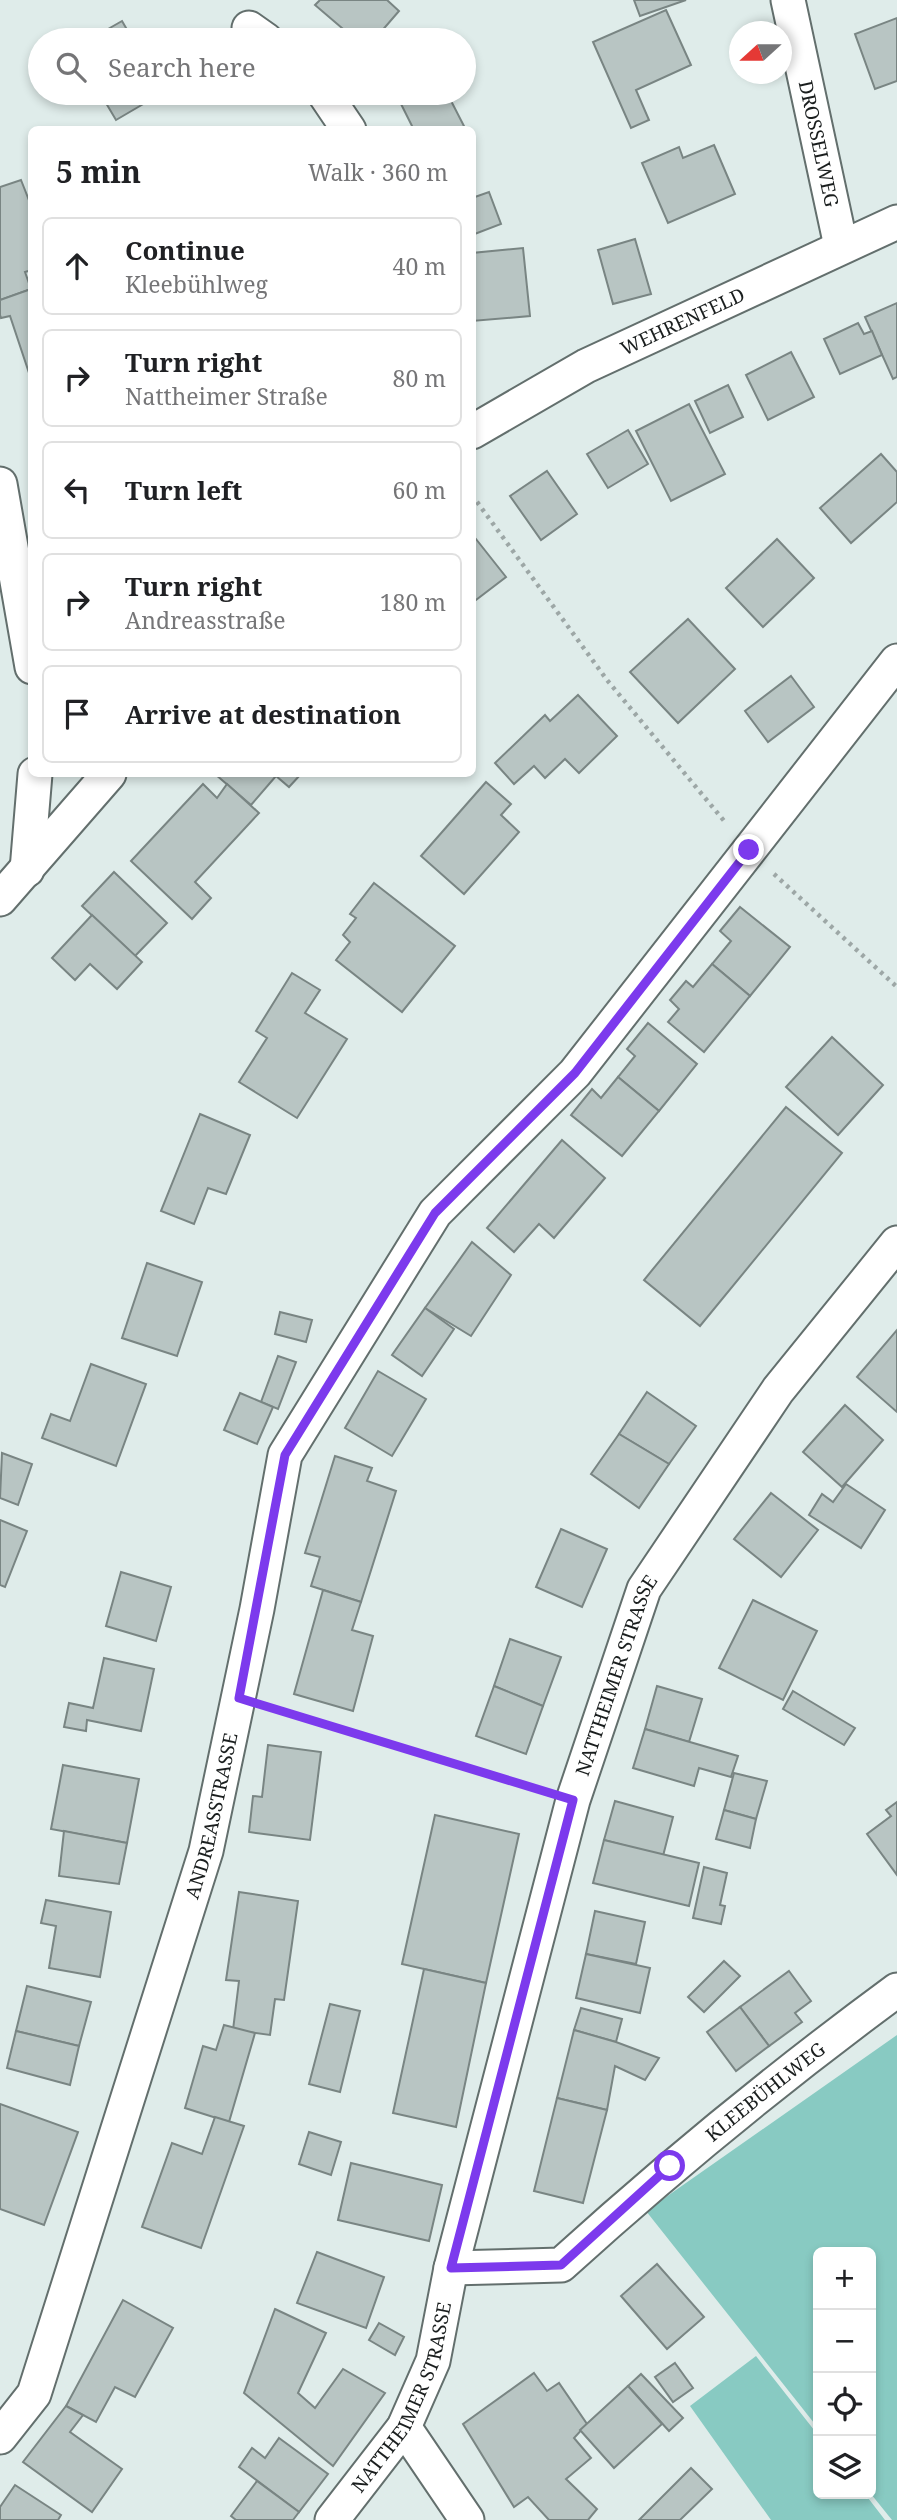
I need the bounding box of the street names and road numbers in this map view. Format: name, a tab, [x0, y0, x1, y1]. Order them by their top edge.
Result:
street label: DROSSELWEG	[793, 78, 845, 210]
street label: WEHRENFELD	[616, 281, 749, 361]
street label: NATTHEIMER STRASSE	[569, 1569, 663, 1779]
street label: ANDREASSTRASSE	[179, 1730, 244, 1902]
street label: KLEEBÜHLWEG	[700, 2036, 831, 2147]
street label: NATTHEIMER STRASSE	[345, 2300, 457, 2498]

